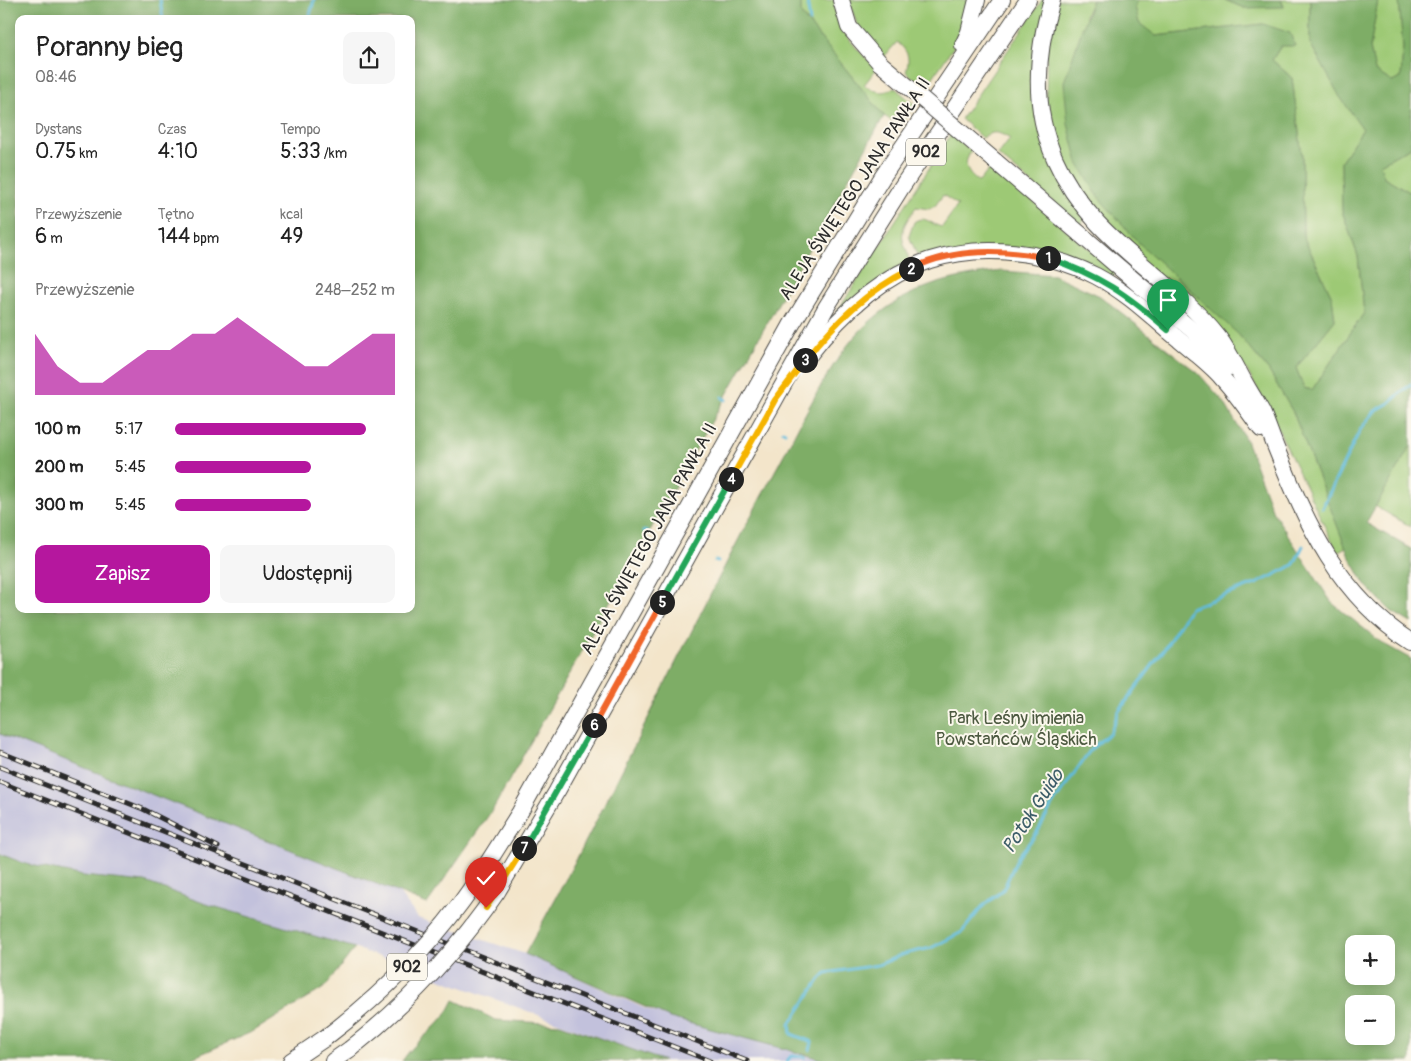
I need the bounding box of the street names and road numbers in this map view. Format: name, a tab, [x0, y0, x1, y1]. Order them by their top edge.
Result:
street label: ALEJA ŚWIĘTEGO JANA PAWŁA II	[774, 73, 936, 305]
road number: 902	[906, 138, 946, 166]
street label: ALEJA ŚWIĘTEGO JANA PAWŁA II	[576, 419, 722, 659]
road number: 902	[387, 954, 427, 980]

